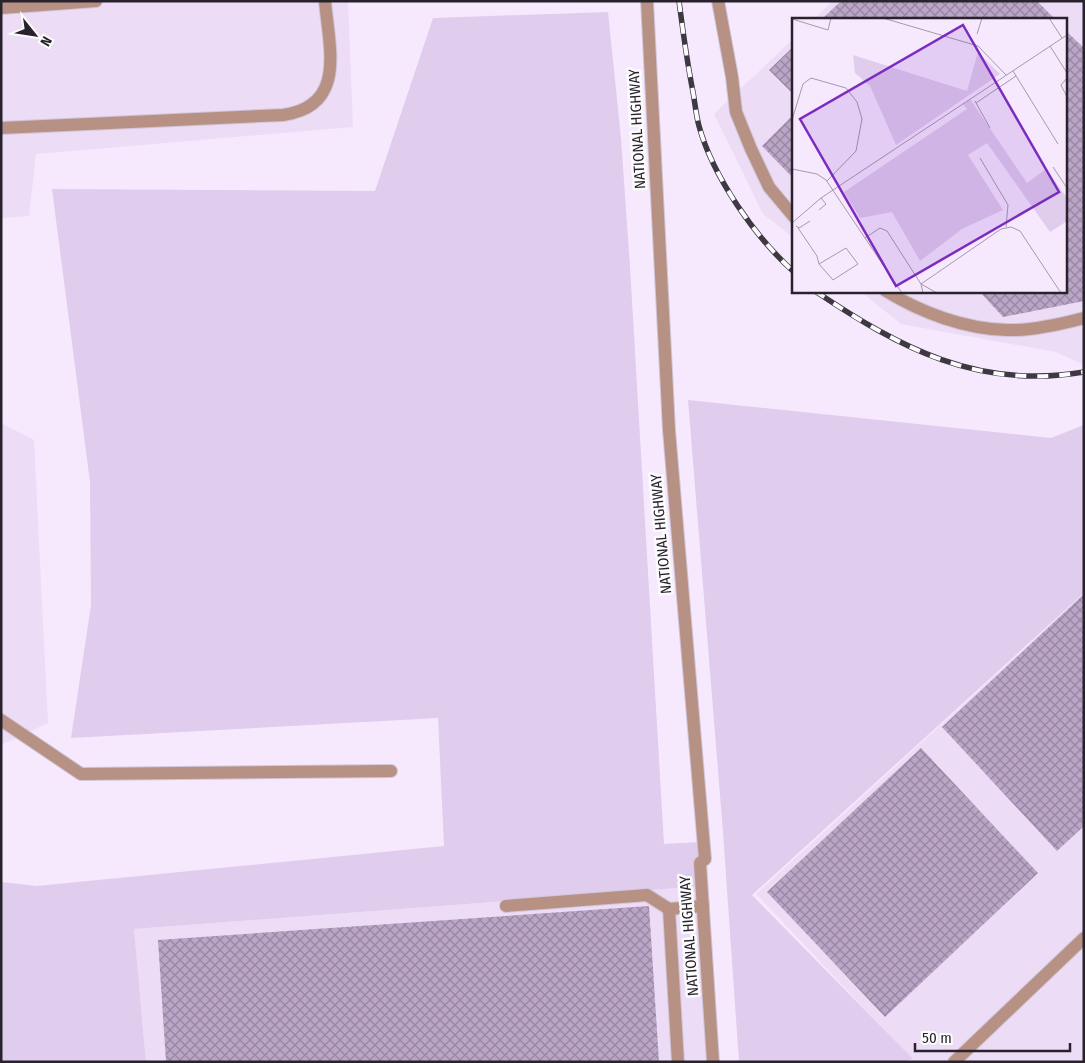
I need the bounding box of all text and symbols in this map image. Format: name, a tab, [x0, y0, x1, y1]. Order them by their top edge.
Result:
north arrow	[10, 10, 60, 60]
inset map	[792, 18, 1068, 292]
text: N	[36, 33, 55, 49]
street label: NATIONAL HIGHWAY	[625, 68, 649, 190]
street label: NATIONAL HIGHWAY	[647, 473, 675, 595]
street label: NATIONAL HIGHWAY	[676, 875, 702, 997]
scale bar	[915, 1020, 1070, 1052]
text: 50 m	[922, 1029, 952, 1047]

